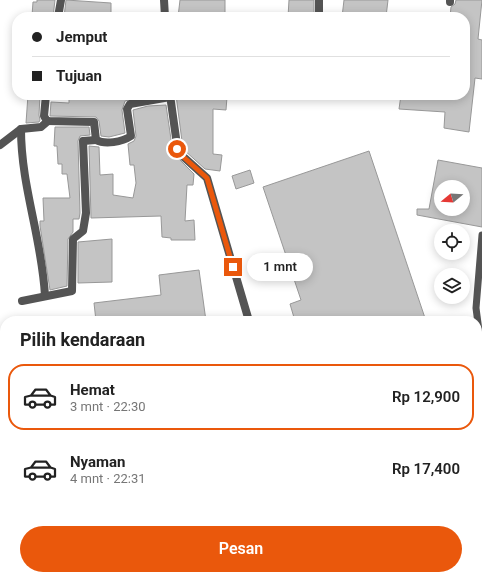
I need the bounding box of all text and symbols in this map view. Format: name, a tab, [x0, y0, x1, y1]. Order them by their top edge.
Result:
text: Jemput	[56, 28, 107, 46]
text: Tujuan	[56, 67, 102, 85]
route start	[168, 140, 186, 158]
north arrow	[434, 180, 470, 216]
map controls	[434, 180, 470, 304]
button: locate	[434, 224, 470, 260]
callout: 1 mnt	[247, 253, 313, 281]
route end	[224, 258, 242, 276]
text: 1 mnt	[263, 259, 297, 274]
button: layers	[434, 268, 470, 304]
text: Pilih kendaraan	[20, 329, 145, 350]
icon: car	[22, 379, 58, 415]
text: Hemat	[70, 381, 115, 399]
text: Rp 12,900	[392, 388, 460, 406]
text: 3 mnt · 22:30	[70, 399, 146, 414]
icon: car	[22, 451, 58, 487]
text: Nyaman	[70, 453, 125, 471]
text: Rp 17,400	[392, 460, 460, 478]
text: 4 mnt · 22:31	[70, 471, 146, 486]
button: Pesan	[20, 526, 462, 572]

